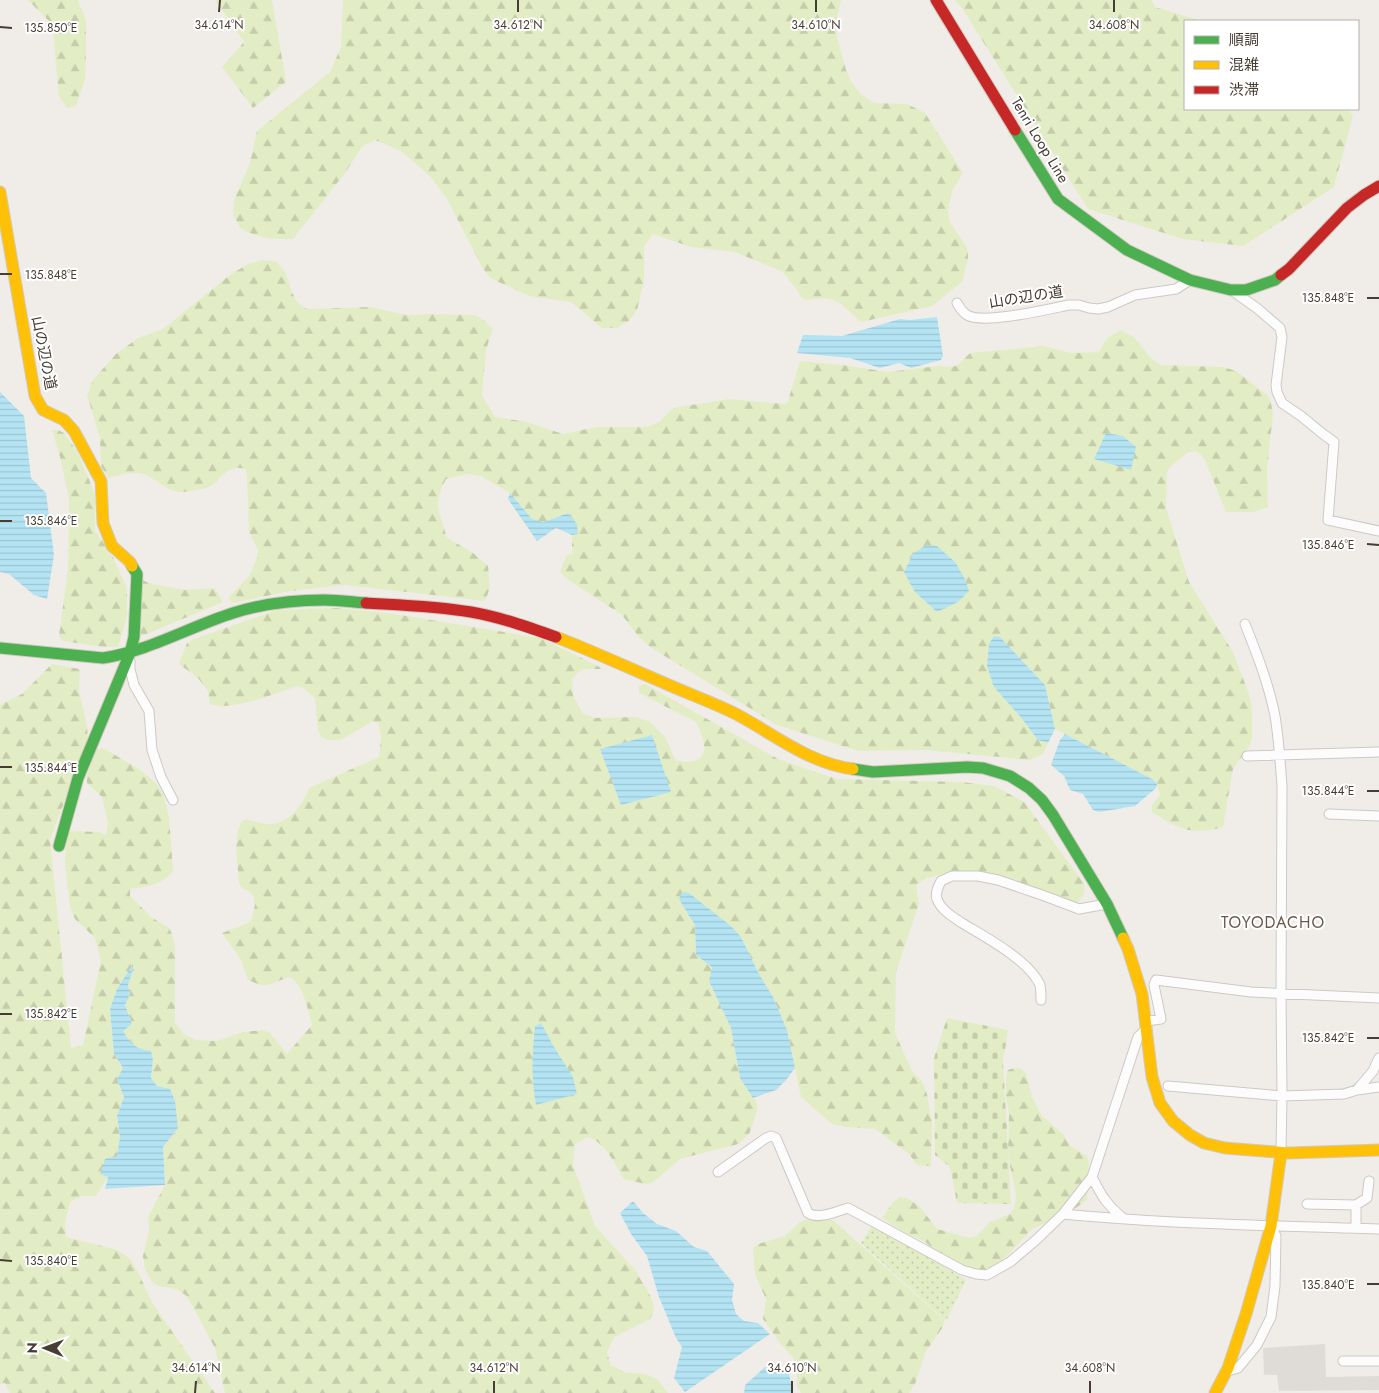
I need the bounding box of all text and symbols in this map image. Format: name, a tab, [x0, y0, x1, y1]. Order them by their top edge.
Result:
text: 34.614°N	[194, 16, 244, 34]
text: 34.612°N	[494, 16, 542, 34]
text: 34.610°N	[791, 16, 841, 34]
text: 34.608°N	[1089, 16, 1139, 34]
text: 135.850°E	[25, 19, 77, 37]
legend	[1184, 20, 1359, 110]
text: 順調	[1229, 29, 1259, 51]
text: 混雑	[1229, 54, 1259, 76]
text: 渋滞	[1229, 79, 1259, 101]
street label: Tenri Loop Line	[1006, 93, 1075, 187]
text: 135.848°E	[25, 266, 77, 284]
street label: 山の辺の道	[987, 280, 1065, 314]
text: 135.848°E	[1302, 289, 1354, 307]
street label: 山の辺の道	[26, 314, 62, 392]
text: 135.846°E	[25, 512, 77, 530]
text: 135.846°E	[1302, 536, 1354, 554]
text: 135.844°E	[25, 759, 77, 777]
text: 135.844°E	[1302, 782, 1354, 800]
district label: TOYODACHO	[1221, 911, 1325, 934]
text: 135.842°E	[25, 1005, 77, 1023]
text: 135.842°E	[1302, 1029, 1354, 1047]
text: 135.840°E	[24, 1252, 78, 1270]
text: 135.840°E	[1301, 1276, 1355, 1294]
north arrow	[20, 1323, 70, 1373]
text: N	[22, 1342, 42, 1354]
text: 34.614°N	[171, 1359, 221, 1377]
text: 34.612°N	[470, 1359, 518, 1377]
text: 34.610°N	[767, 1359, 817, 1377]
text: 34.608°N	[1065, 1359, 1115, 1377]

